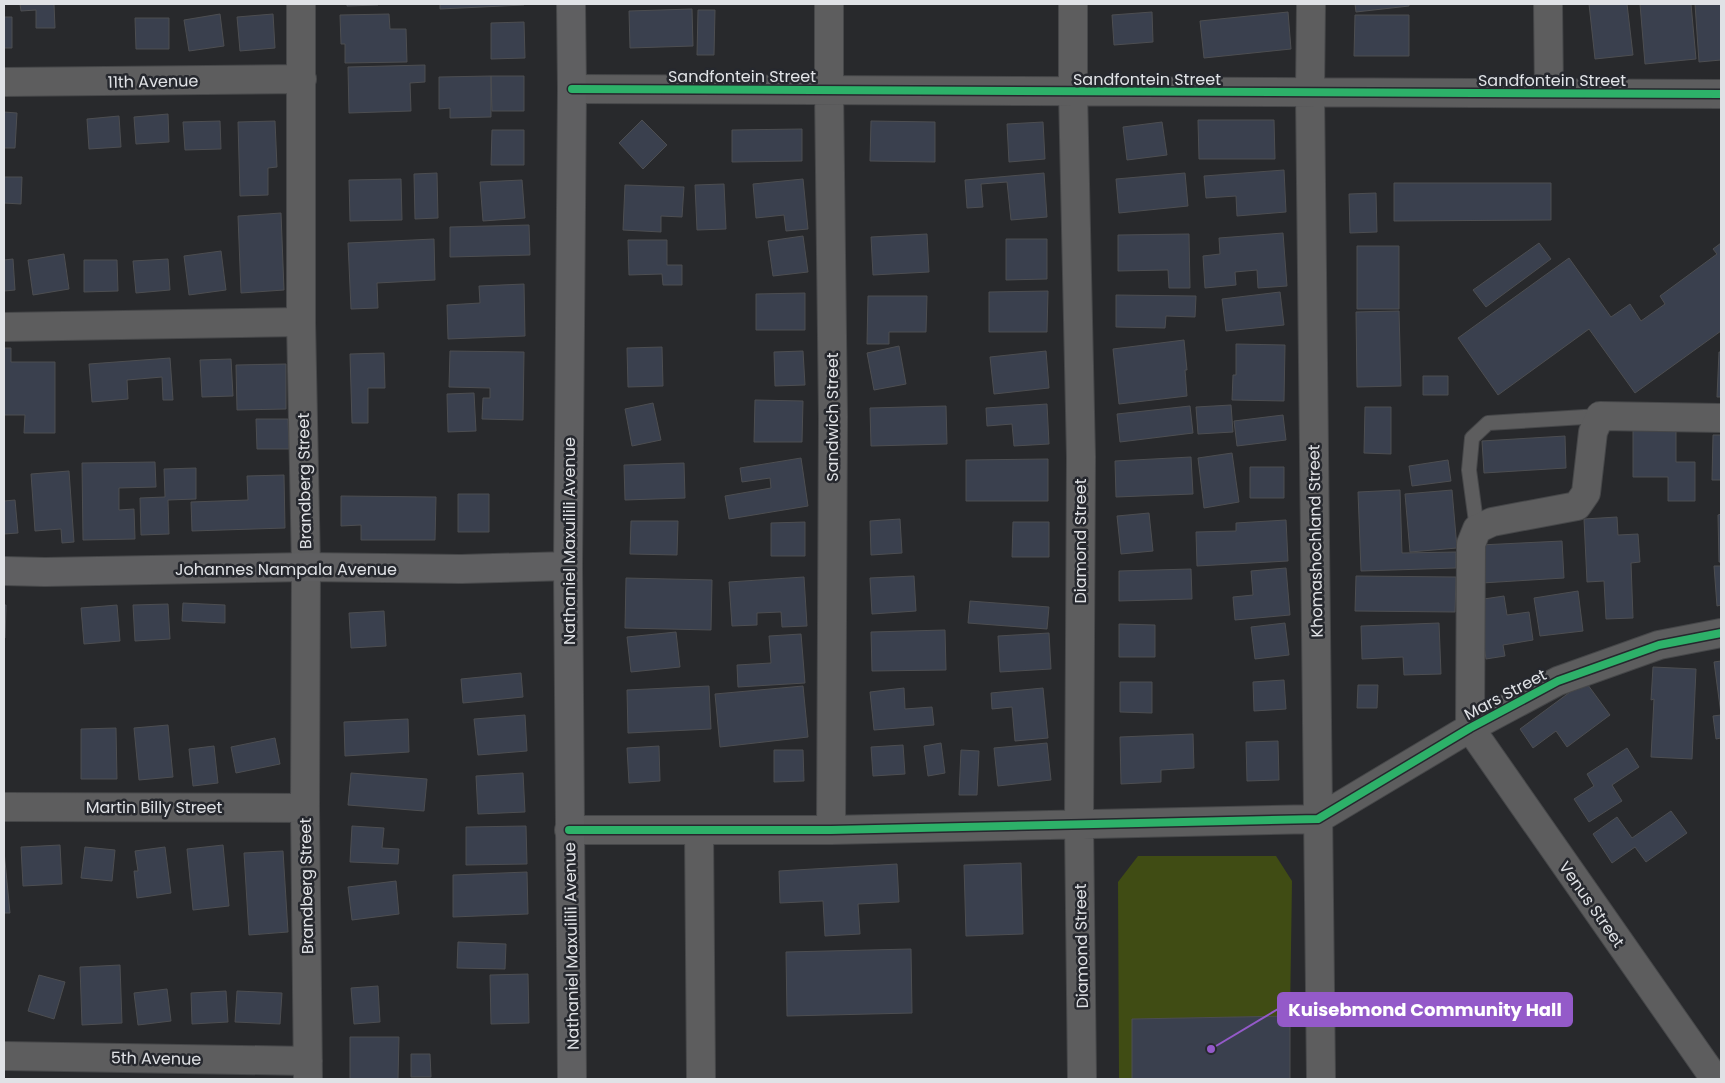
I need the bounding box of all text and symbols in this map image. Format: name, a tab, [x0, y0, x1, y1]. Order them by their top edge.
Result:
street label: Sandfontein Street	[668, 65, 816, 88]
street label: Sandfontein Street	[1073, 68, 1221, 91]
street label: 11th Avenue	[107, 69, 199, 94]
street label: Sandfontein Street	[1478, 69, 1626, 92]
street label: Sandwich Street	[821, 352, 844, 482]
street label: Brandberg Street	[292, 412, 317, 549]
street label: Nathaniel Maxuilili Avenue	[558, 437, 581, 645]
street label: Khomashochland Street	[1302, 444, 1329, 638]
street label: Diamond Street	[1069, 478, 1092, 603]
street label: Johannes Nampala Avenue	[175, 558, 397, 581]
street label: Mars Street	[1460, 663, 1551, 726]
street label: Martin Billy Street	[86, 796, 222, 819]
street label: Brandberg Street	[294, 817, 319, 954]
street label: Nathaniel Maxuilili Avenue	[558, 842, 585, 1050]
street label: Venus Street	[1553, 856, 1630, 952]
street label: Diamond Street	[1069, 883, 1094, 1009]
callout: Kuisebmond Community Hall	[1278, 993, 1572, 1026]
text: Kuisebmond Community Hall	[1288, 997, 1562, 1022]
street label: 5th Avenue	[111, 1046, 201, 1071]

